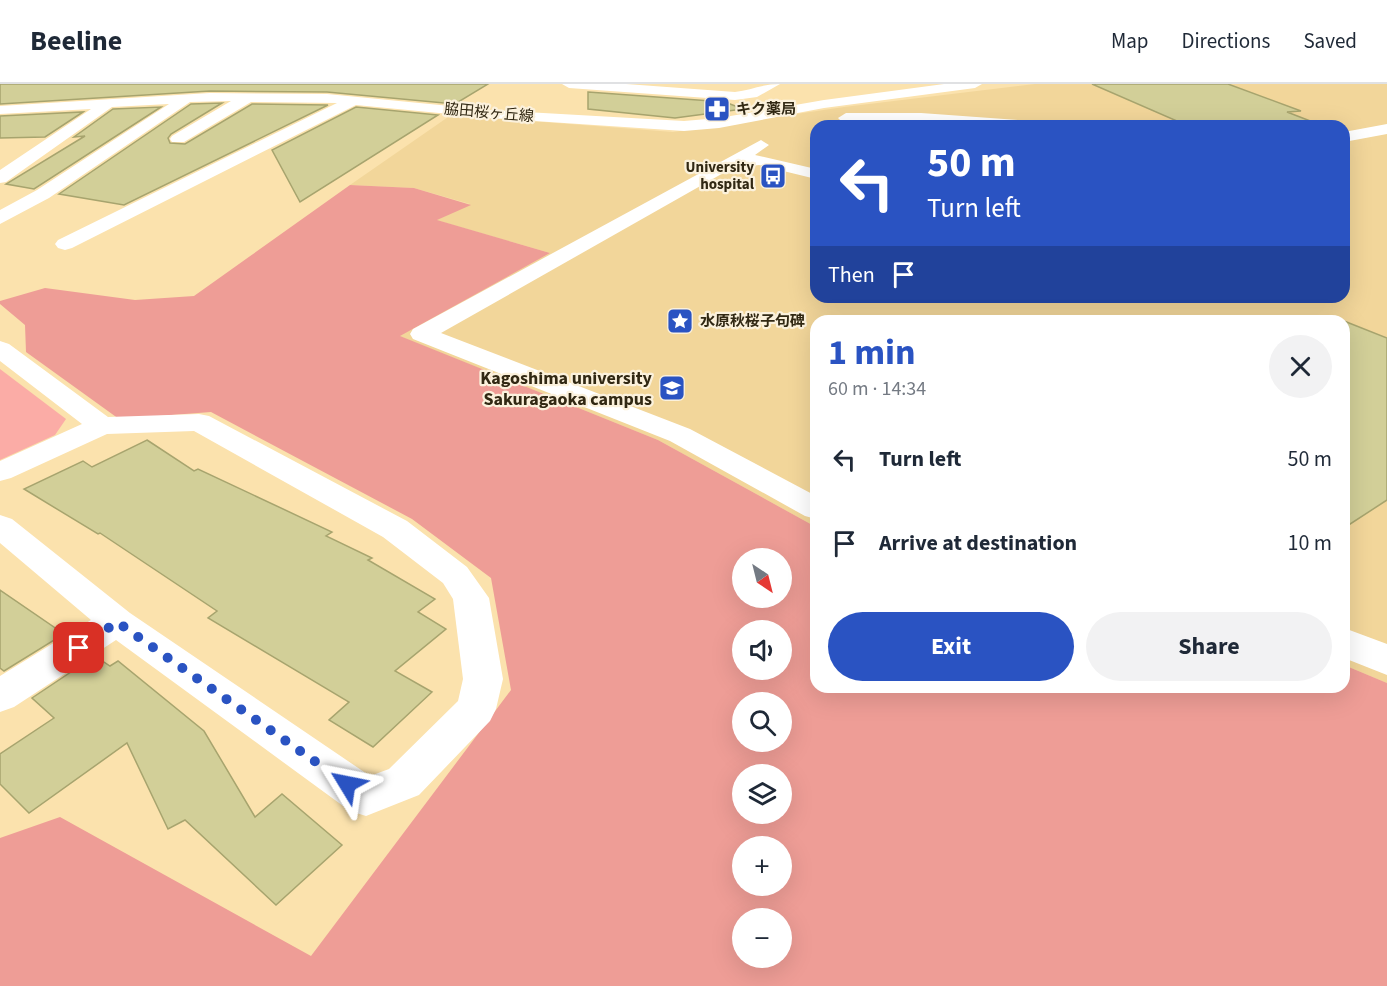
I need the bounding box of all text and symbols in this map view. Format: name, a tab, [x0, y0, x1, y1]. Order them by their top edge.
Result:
text: Beeline	[30, 21, 122, 61]
text: Map	[1111, 26, 1149, 56]
text: Directions	[1182, 26, 1270, 56]
text: Saved	[1303, 26, 1357, 56]
pharmacy icon: キク薬局	[702, 94, 732, 124]
street label: 脇田桜ヶ丘線	[443, 99, 535, 127]
place label: キク薬局	[736, 99, 796, 120]
text: 50 m	[927, 133, 1016, 193]
icon: left	[828, 144, 906, 222]
place label: University hospital	[686, 157, 755, 195]
bus stop icon: University hospital	[758, 161, 788, 191]
text: Turn left	[927, 189, 1021, 228]
icon: arrive	[887, 258, 920, 291]
text: Then	[828, 259, 875, 291]
place icon: 水原秋桜子句碑	[665, 306, 695, 336]
place label: 水原秋桜子句碑	[700, 311, 805, 332]
text: 1 min	[828, 327, 916, 378]
button: close	[1269, 335, 1332, 398]
place label: Kagoshima university Sakuragaoka campus	[480, 366, 653, 412]
school or university icon: Kagoshima university Sakuragaoka campus	[657, 373, 687, 403]
text: 60 m · 14:34	[828, 375, 926, 403]
icon: left	[828, 443, 861, 476]
text: Turn left	[879, 443, 961, 475]
text: 50 m	[1287, 443, 1332, 475]
icon: arrive	[828, 527, 861, 560]
text: Arrive at destination	[879, 527, 1077, 559]
text: 10 m	[1287, 527, 1332, 559]
north arrow	[732, 548, 792, 608]
map controls	[732, 548, 792, 968]
button: Exit	[828, 612, 1074, 681]
button: Share	[1086, 612, 1332, 681]
button: sound	[732, 620, 792, 680]
pin	[53, 622, 104, 673]
icon: arrive	[62, 631, 95, 664]
button: search	[732, 692, 792, 752]
position arrow	[315, 752, 379, 816]
button: layers	[732, 764, 792, 824]
button: +	[732, 836, 792, 896]
button: −	[732, 908, 792, 968]

